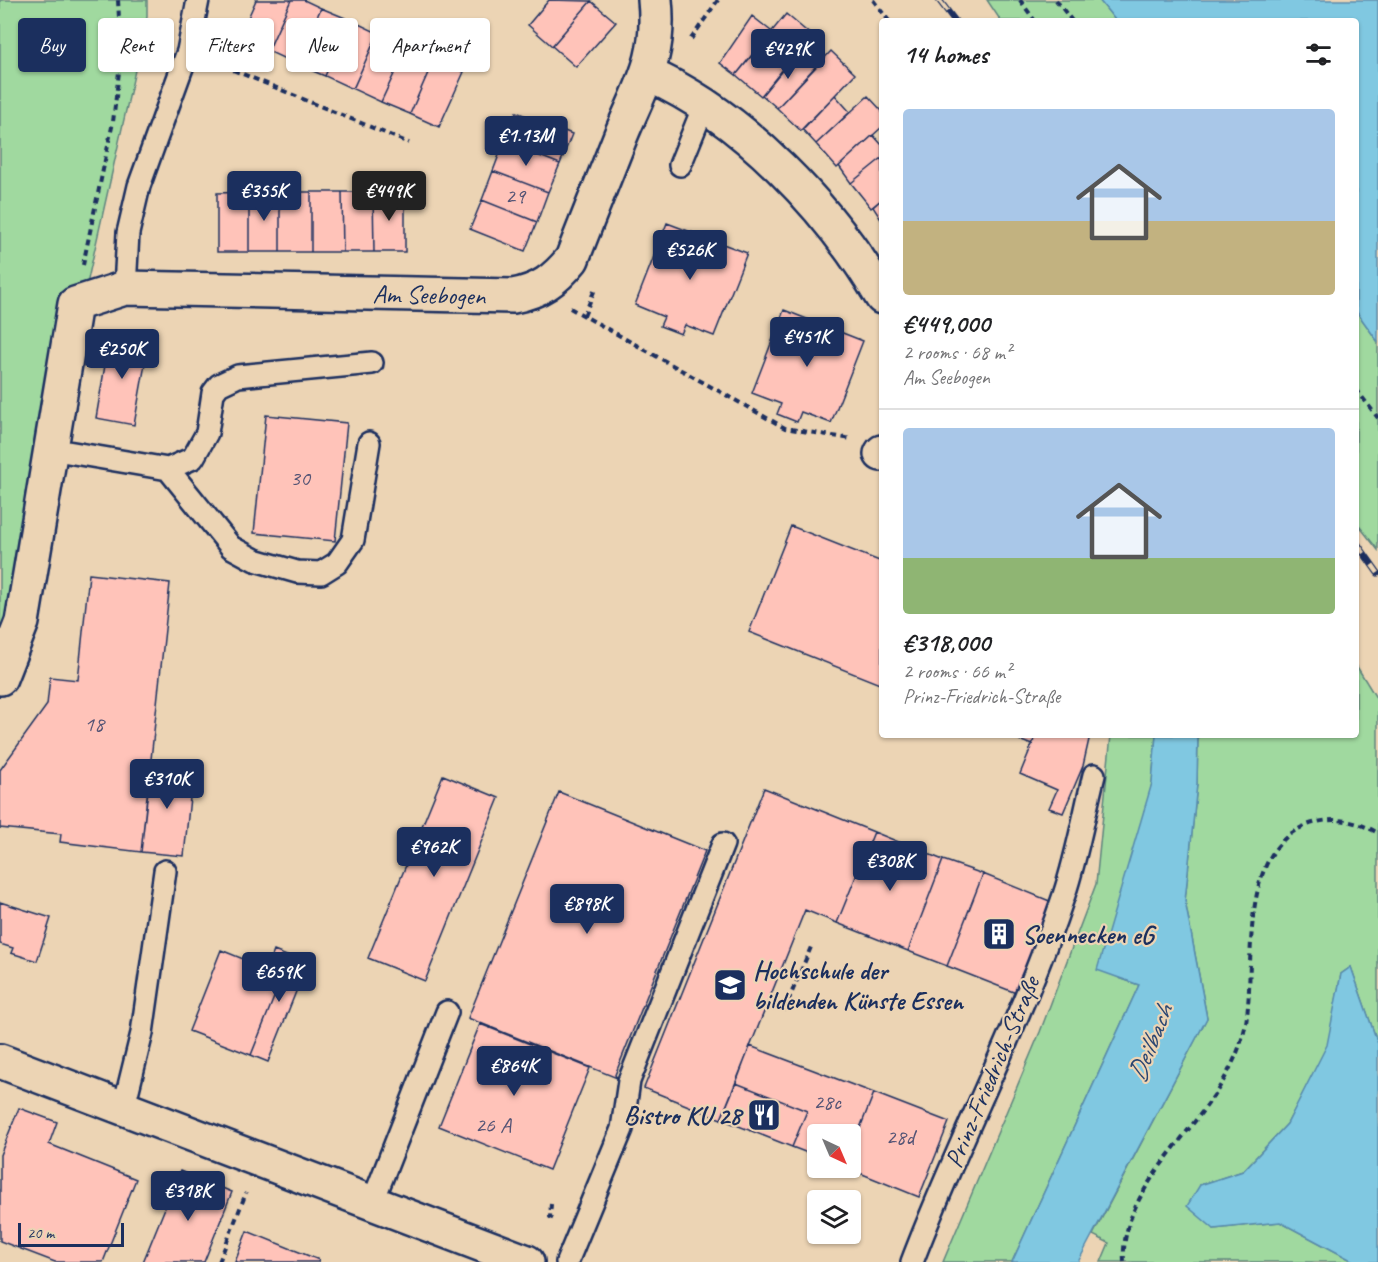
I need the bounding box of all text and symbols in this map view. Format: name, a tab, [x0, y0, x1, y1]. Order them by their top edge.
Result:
chip: Buy	[18, 18, 86, 72]
chip: Rent	[98, 18, 174, 72]
chip: Filters	[186, 18, 274, 72]
chip: New	[286, 18, 358, 72]
chip: Apartment	[370, 18, 490, 72]
pin: €429K	[746, 29, 830, 80]
text: €429K	[765, 36, 811, 61]
text: 14 homes	[903, 38, 988, 71]
icon: filters	[1302, 38, 1335, 71]
pin: €1.13M	[477, 116, 575, 167]
text: €1.13M	[499, 123, 553, 148]
icon: home	[1065, 148, 1173, 256]
pin: €355K	[222, 171, 306, 222]
pin: €449K	[347, 171, 431, 222]
text: €355K	[241, 178, 287, 203]
text: €449K	[366, 178, 412, 203]
house number: 29	[505, 182, 527, 210]
pin: €526K	[648, 230, 732, 281]
text: €526K	[667, 237, 713, 262]
street label: Am Seebogen	[372, 278, 487, 313]
text: €449,000	[903, 307, 990, 340]
pin: €451K	[765, 317, 849, 368]
text: €451K	[784, 324, 830, 349]
pin: €250K	[80, 329, 164, 380]
text: €250K	[99, 336, 145, 361]
text: 2 rooms · 68 m²	[903, 340, 1011, 365]
text: Am Seebogen	[903, 365, 990, 390]
house number: 30	[290, 464, 312, 492]
icon: home	[1065, 467, 1173, 575]
text: €318,000	[903, 626, 990, 659]
text: 2 rooms · 66 m²	[903, 659, 1011, 684]
text: Prinz-Friedrich-Straße	[903, 684, 1060, 709]
house number: 18	[84, 710, 106, 738]
pin: €310K	[125, 759, 209, 810]
text: €310K	[144, 766, 190, 791]
pin: €962K	[392, 827, 476, 878]
text: €962K	[411, 834, 457, 859]
pin: €308K	[848, 841, 932, 892]
text: €308K	[867, 848, 913, 873]
pin: €898K	[545, 884, 629, 935]
text: €898K	[564, 891, 610, 916]
building icon: Soennecken eG	[981, 916, 1017, 952]
place label: Soennecken eG	[1022, 918, 1157, 951]
pin: €659K	[237, 952, 321, 1003]
place label: Hochschule der bildenden Künste Essen	[753, 954, 965, 1017]
text: €659K	[256, 959, 302, 984]
school or university icon: Hochschule der bildenden Künste Essen	[712, 967, 748, 1003]
street label: Prinz-Friedrich-Straße	[937, 969, 1048, 1173]
water label: Deilbach	[1119, 997, 1182, 1086]
pin: €864K	[472, 1046, 556, 1097]
text: €864K	[491, 1053, 537, 1078]
house number: 28c	[813, 1088, 842, 1116]
restaurant icon: Bistro KU 28	[746, 1097, 782, 1133]
place label: Bistro KU 28	[624, 1099, 744, 1132]
house number: 26 A	[475, 1111, 512, 1139]
house number: 28d	[886, 1123, 918, 1151]
north arrow	[807, 1124, 861, 1178]
map controls	[807, 1124, 861, 1244]
pin: €318K	[146, 1171, 230, 1222]
text: €318K	[165, 1178, 211, 1203]
button: layers	[807, 1190, 861, 1244]
scale bar	[18, 1220, 124, 1248]
text: 20 m	[27, 1223, 54, 1243]

